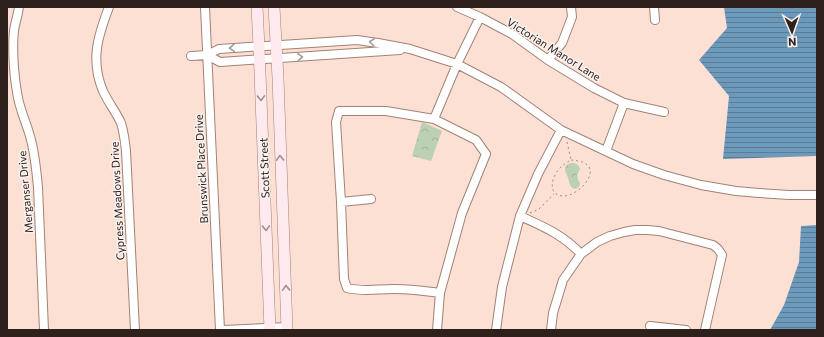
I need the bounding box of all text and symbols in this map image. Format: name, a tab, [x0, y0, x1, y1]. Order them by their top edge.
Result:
north arrow	[772, 12, 812, 52]
street label: Victorian Manor Lane	[505, 15, 603, 83]
text: N	[788, 36, 797, 49]
one-way arrow	[369, 38, 375, 47]
one-way arrow	[229, 44, 235, 53]
one-way arrow	[297, 52, 303, 61]
one-way arrow	[257, 95, 265, 101]
street label: Brunswick Place Drive	[192, 114, 210, 224]
street label: Scott Street	[256, 137, 272, 199]
street label: Cypress Meadows Drive	[107, 141, 127, 261]
street label: Merganser Drive	[15, 150, 35, 234]
one-way arrow	[276, 155, 285, 161]
one-way arrow	[262, 225, 270, 231]
one-way arrow	[281, 285, 290, 291]

